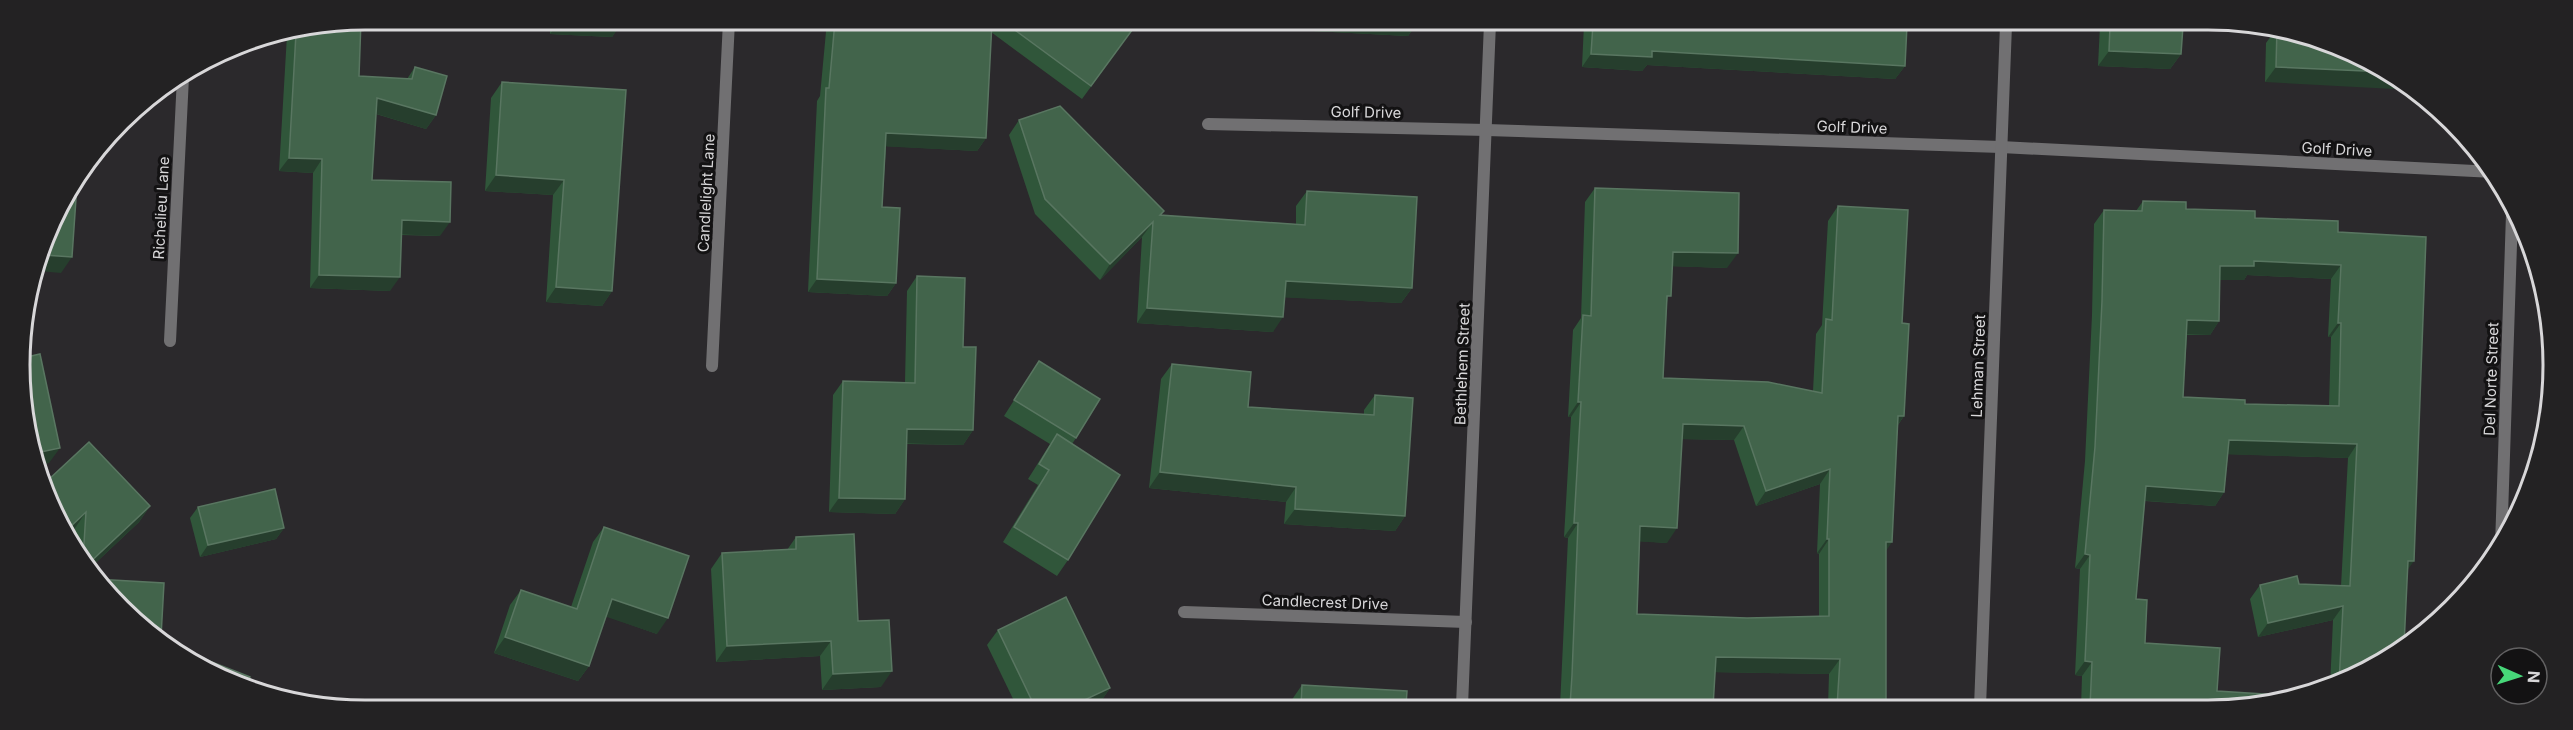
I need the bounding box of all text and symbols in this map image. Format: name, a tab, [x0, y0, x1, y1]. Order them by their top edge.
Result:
street label: Golf Drive	[1330, 102, 1402, 122]
street label: Golf Drive	[1816, 116, 1888, 138]
street label: Candlelight Lane	[693, 133, 719, 253]
street label: Golf Drive	[2301, 138, 2373, 160]
street label: Richelieu Lane	[149, 156, 173, 260]
street label: Bethlehem Street	[1450, 303, 1474, 425]
street label: Lehman Street	[1967, 314, 1989, 418]
street label: Del Norte Street	[2480, 322, 2502, 436]
street label: Candlecrest Drive	[1261, 590, 1389, 614]
north arrow	[2489, 646, 2549, 706]
text: N	[2524, 670, 2544, 683]

